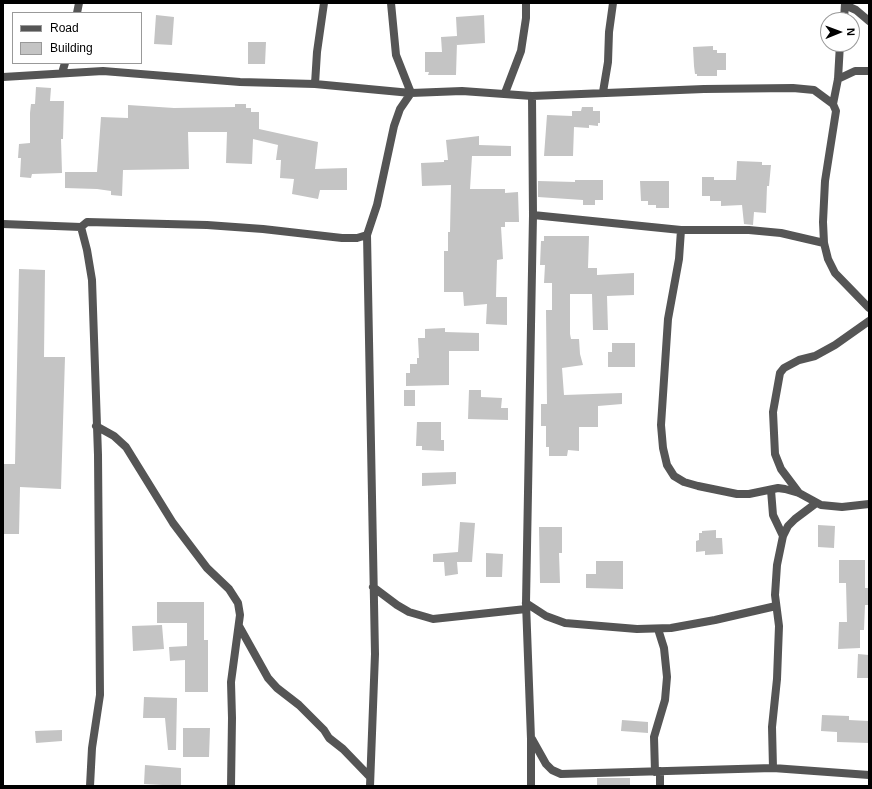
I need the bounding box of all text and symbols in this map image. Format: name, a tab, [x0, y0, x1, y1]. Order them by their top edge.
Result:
legend	[12, 12, 142, 64]
north arrow	[820, 12, 860, 52]
text: Road	[50, 21, 79, 35]
text: N	[845, 28, 857, 36]
text: Building	[50, 41, 93, 55]

